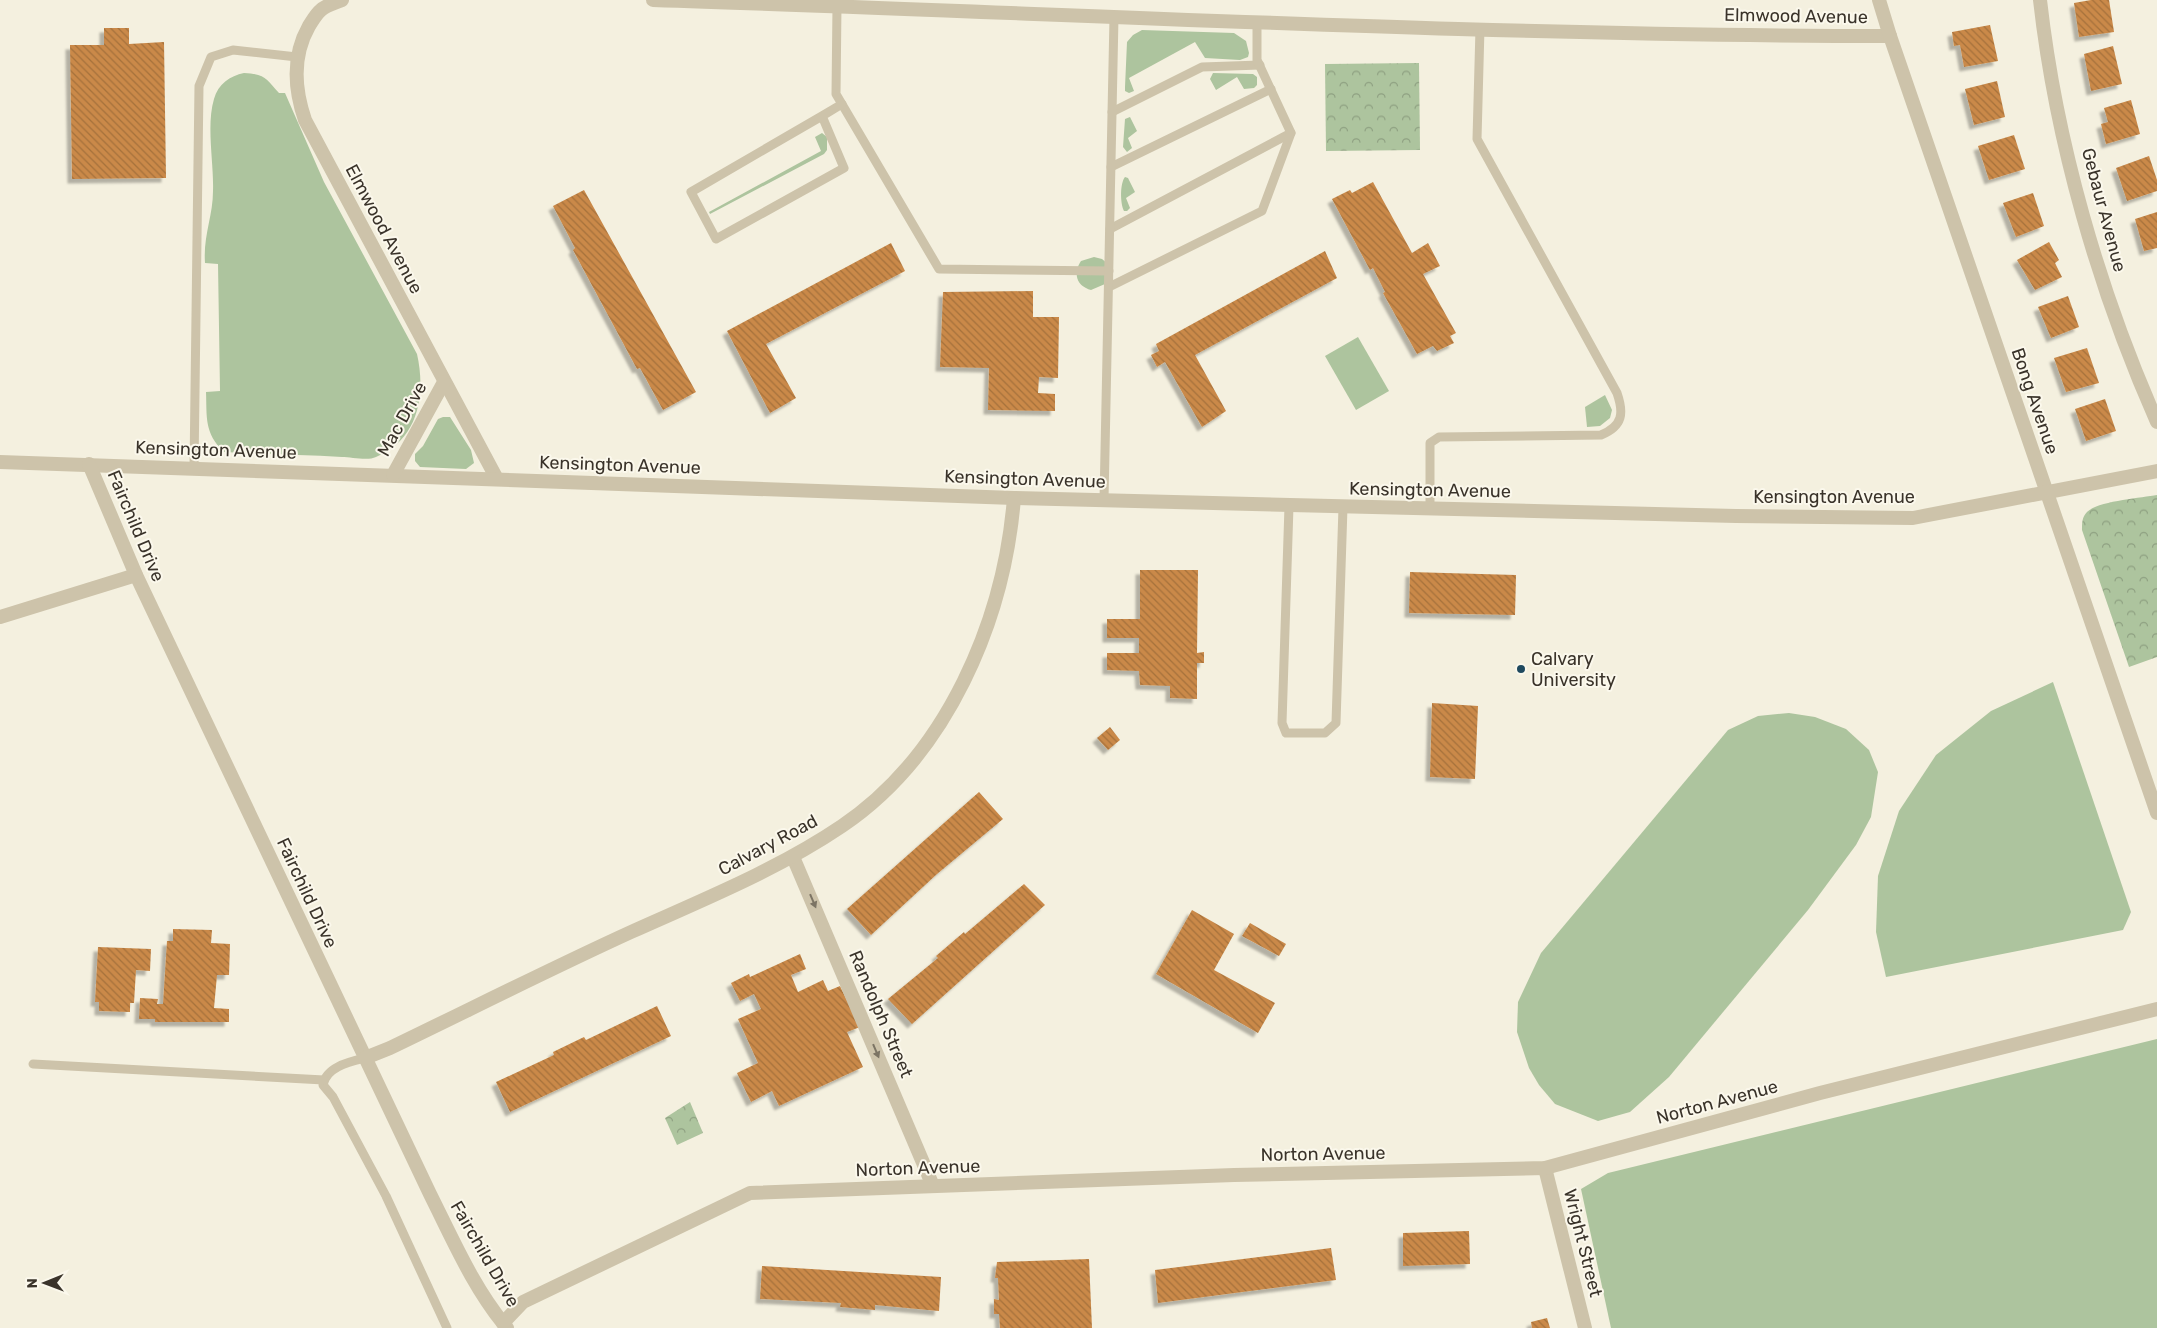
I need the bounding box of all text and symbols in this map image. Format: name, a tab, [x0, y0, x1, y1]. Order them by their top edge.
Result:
street label: Elmwood Avenue	[1724, 4, 1868, 28]
street label: Gebaur Avenue	[2077, 146, 2131, 274]
street label: Elmwood Avenue	[341, 160, 427, 298]
street label: Bong Avenue	[2007, 345, 2063, 457]
street label: Mac Drive	[373, 378, 431, 460]
street label: Kensington Avenue	[135, 436, 297, 464]
street label: Kensington Avenue	[539, 451, 701, 479]
street label: Kensington Avenue	[944, 465, 1106, 493]
street label: Fairchild Drive	[103, 467, 169, 585]
street label: Kensington Avenue	[1349, 478, 1511, 502]
street label: Kensington Avenue	[1753, 486, 1915, 508]
place label: Calvary University	[1531, 648, 1616, 691]
marker: Calvary University	[1515, 663, 1527, 675]
street label: Calvary Road	[715, 810, 821, 880]
street label: Fairchild Drive	[272, 834, 342, 952]
one-way arrow	[809, 894, 817, 909]
street label: Randolph Street	[844, 947, 918, 1081]
one-way arrow	[873, 1044, 881, 1058]
street label: Norton Avenue	[1654, 1075, 1780, 1129]
street label: Norton Avenue	[1260, 1142, 1386, 1166]
street label: Norton Avenue	[855, 1155, 981, 1181]
street label: Wright Street	[1559, 1187, 1607, 1299]
street label: Fairchild Drive	[446, 1197, 524, 1311]
north arrow	[20, 1258, 70, 1308]
text: N	[24, 1278, 41, 1288]

